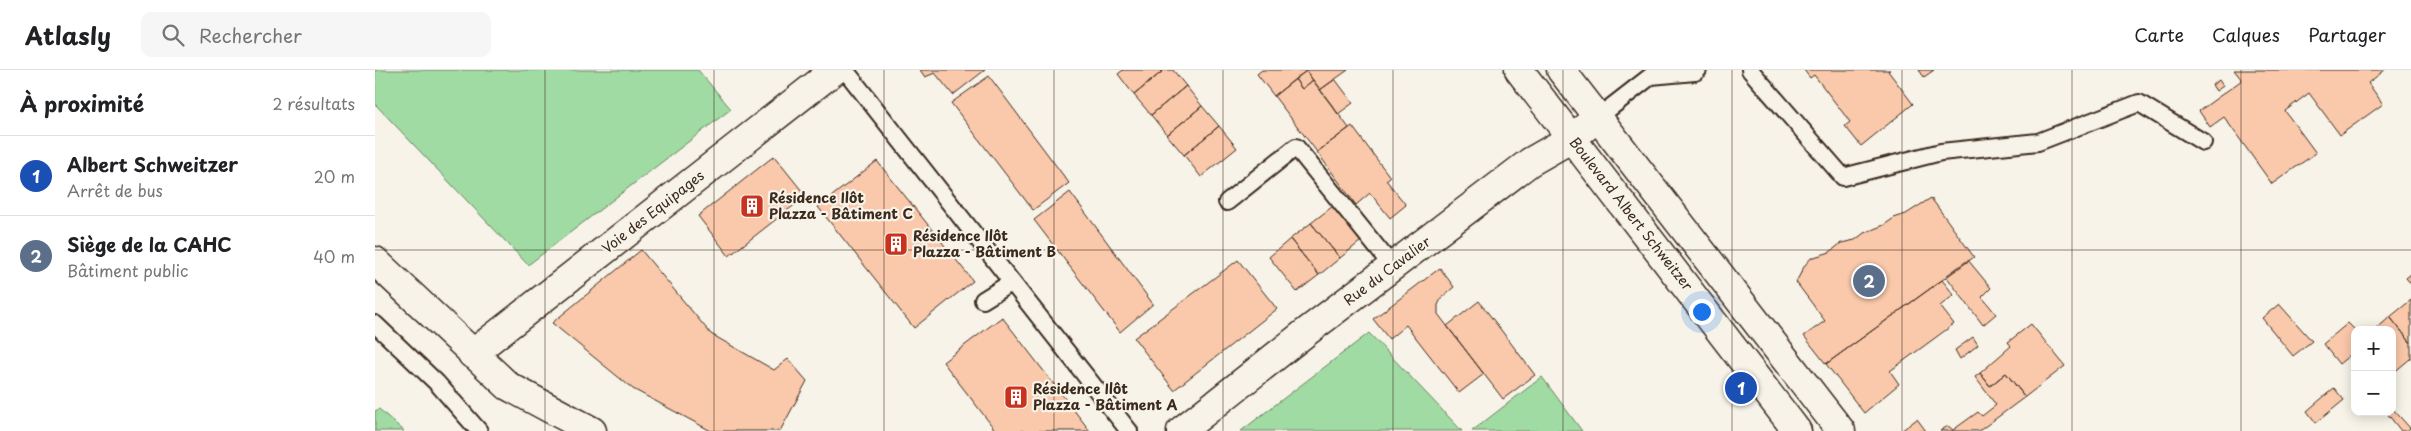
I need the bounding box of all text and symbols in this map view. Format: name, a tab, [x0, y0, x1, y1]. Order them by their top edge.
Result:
search box	[141, 12, 491, 57]
text: Atlasly	[25, 17, 111, 53]
icon: search	[159, 21, 187, 49]
text: Rechercher	[199, 21, 302, 49]
text: Carte	[2134, 21, 2184, 48]
text: Calques	[2212, 21, 2280, 48]
text: Partager	[2308, 21, 2386, 48]
text: À proximité	[20, 87, 144, 119]
text: 2 résultats	[272, 91, 355, 115]
street label: Boulevard Albert Schweitzer	[1565, 132, 1698, 295]
text: Albert Schweitzer	[67, 150, 238, 178]
text: 1	[32, 164, 40, 188]
text: 20 m	[314, 164, 355, 188]
street label: Voie des Equipages	[597, 165, 708, 258]
text: Arrêt de bus	[67, 178, 163, 202]
place label: Résidence Ilôt Plazza - Bâtiment C	[769, 187, 913, 224]
building icon: Résidence Ilôt Plazza - Bâtiment C	[739, 193, 765, 219]
place label: Résidence Ilôt Plazza - Bâtiment B	[913, 225, 1056, 262]
text: Siège de la CAHC	[67, 230, 232, 258]
building icon: Résidence Ilôt Plazza - Bâtiment B	[883, 231, 909, 257]
street label: Rue du Cavalier	[1339, 231, 1435, 310]
text: 2	[30, 244, 42, 268]
text: 40 m	[313, 244, 355, 268]
text: Bâtiment public	[67, 258, 188, 282]
pin: 2	[1853, 262, 1885, 300]
your location	[1689, 299, 1715, 325]
map controls	[2351, 326, 2396, 416]
button: +	[2351, 326, 2396, 371]
pin: 1	[1725, 369, 1757, 407]
button: −	[2351, 371, 2396, 416]
place label: Résidence Ilôt Plazza - Bâtiment A	[1033, 378, 1177, 415]
building icon: Résidence Ilôt Plazza - Bâtiment A	[1003, 384, 1029, 410]

